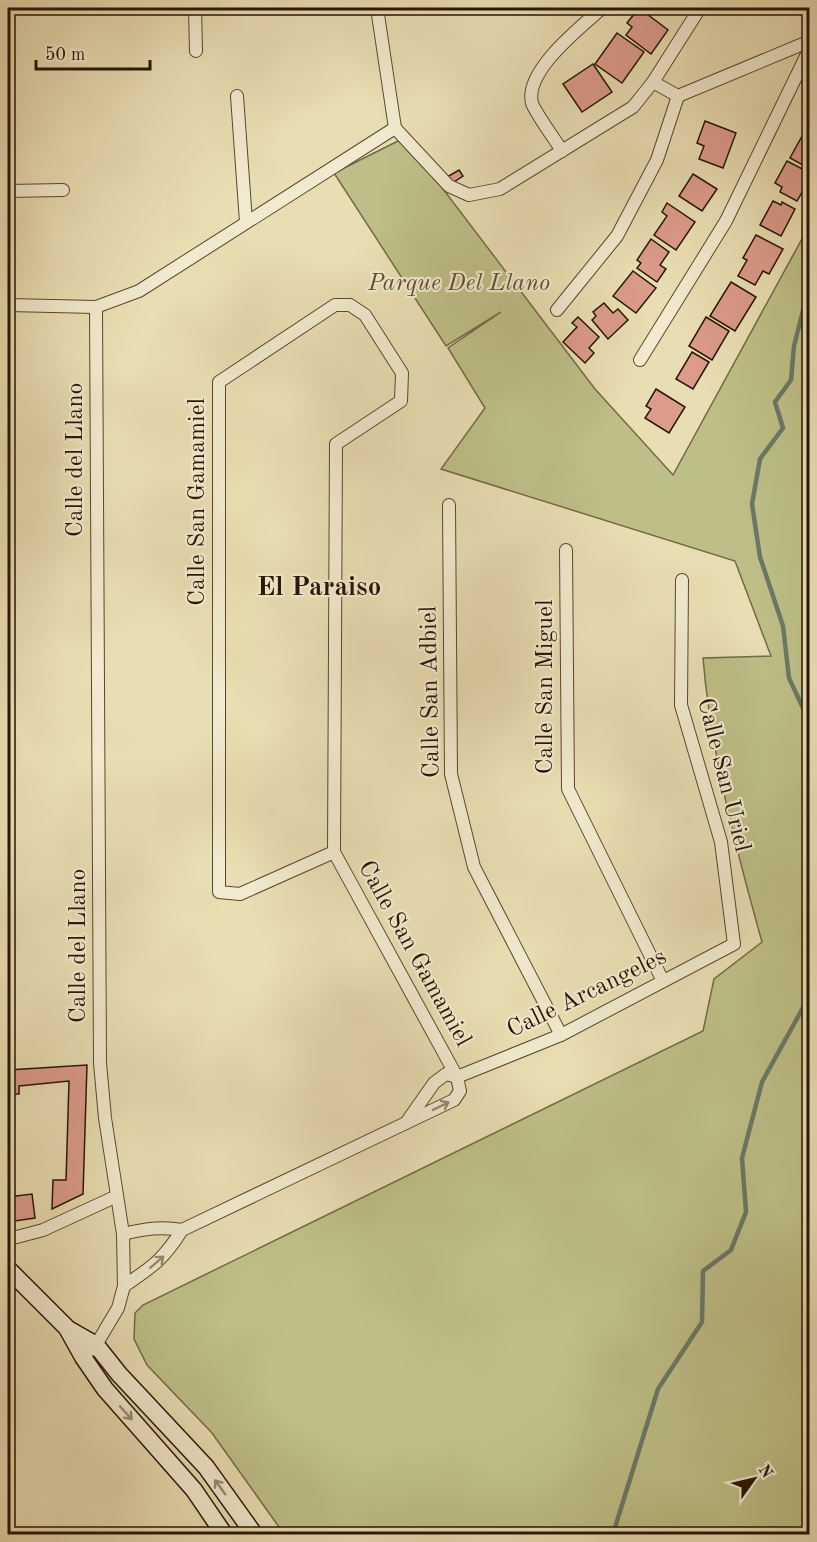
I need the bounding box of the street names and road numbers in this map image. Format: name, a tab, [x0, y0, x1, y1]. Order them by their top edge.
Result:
street label: Calle del Llano	[64, 383, 88, 537]
street label: Calle San Gamamiel	[186, 398, 210, 606]
street label: Calle San Miguel	[534, 600, 558, 774]
street label: Calle San Adbiel	[417, 606, 445, 778]
street label: Calle San Uriel	[692, 696, 754, 854]
street label: Calle San Gamamiel	[353, 857, 475, 1051]
street label: Calle del Llano	[67, 869, 91, 1023]
street label: Calle Arcangeles	[504, 945, 670, 1043]

